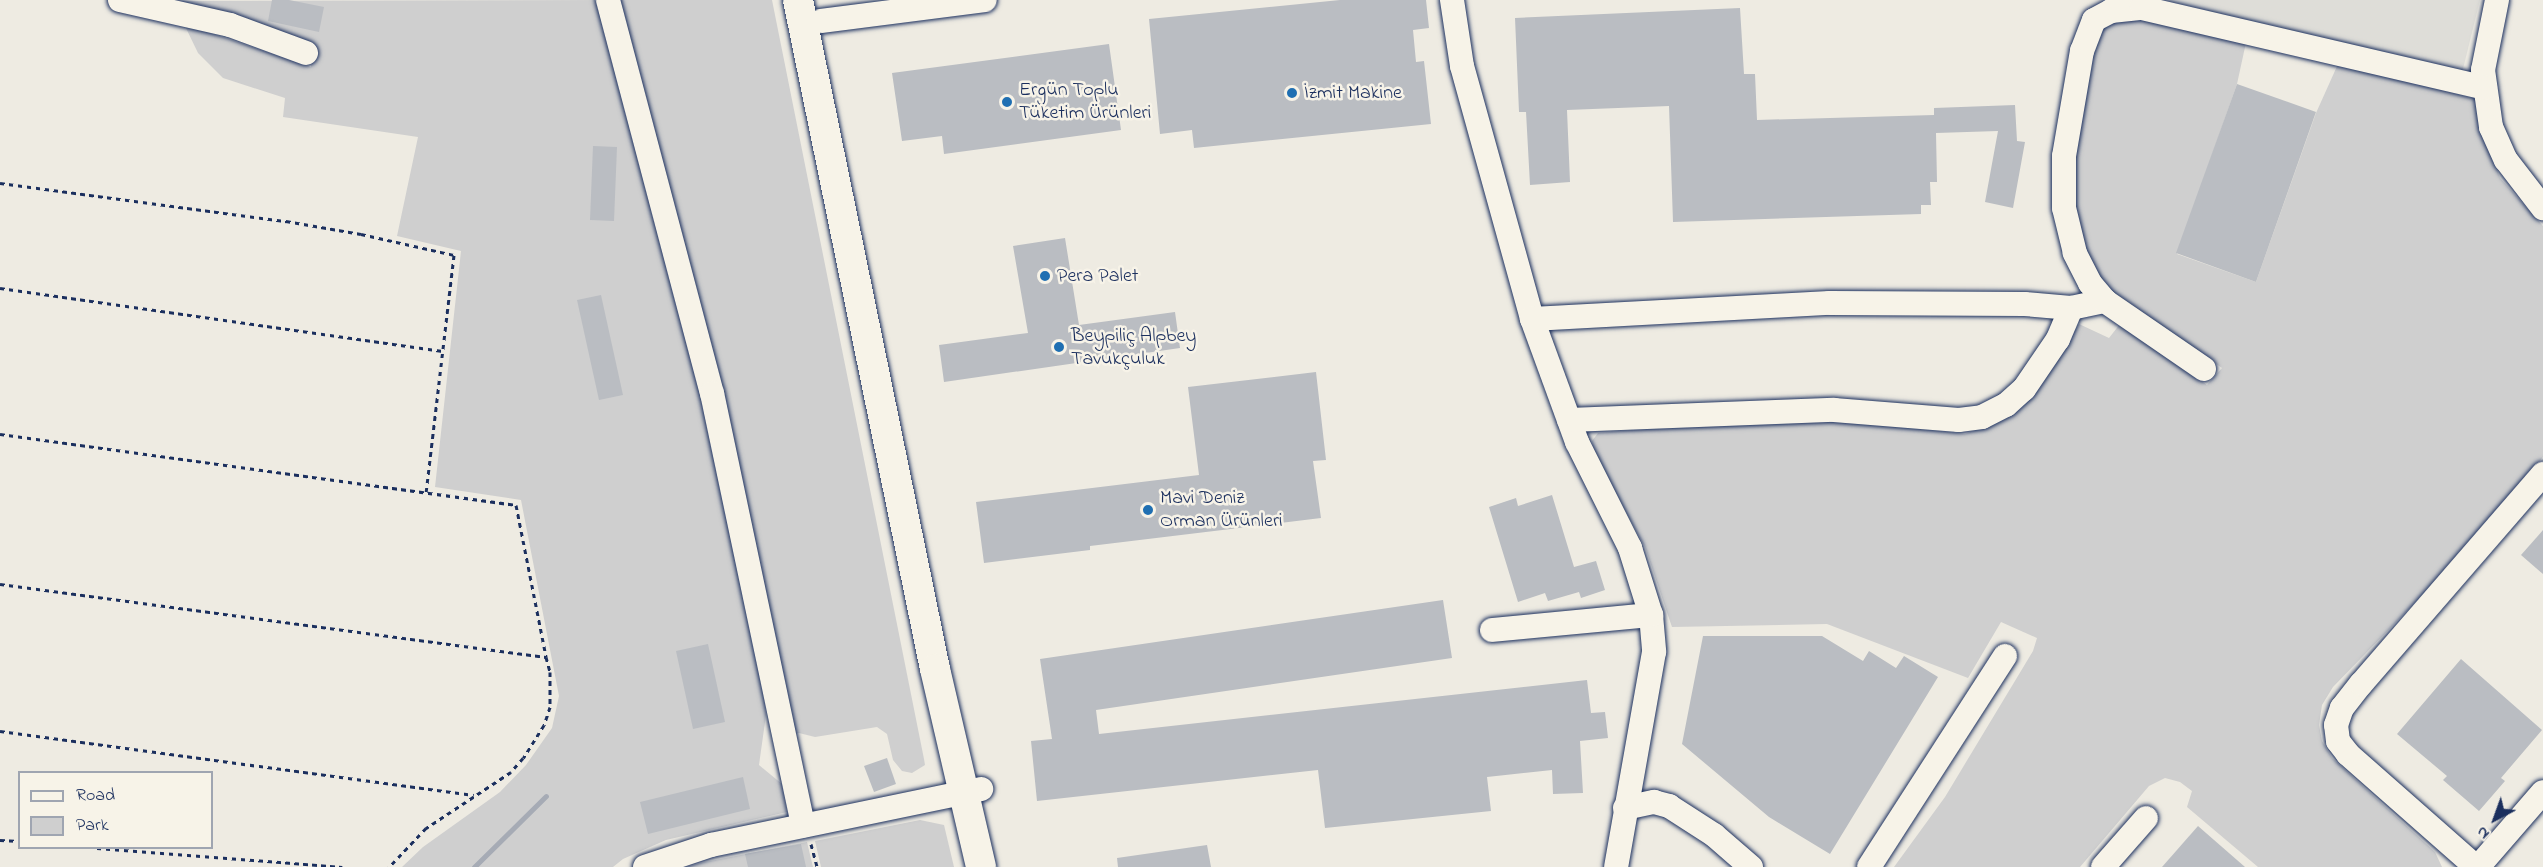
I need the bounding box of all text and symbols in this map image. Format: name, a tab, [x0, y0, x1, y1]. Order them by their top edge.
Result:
place label: Ergün Toplu Tüketim Ürünleri	[1019, 78, 1151, 125]
place label: İzmit Makine	[1304, 81, 1402, 105]
marker: İzmit Makine	[1285, 86, 1299, 100]
marker: Ergün Toplu Tüketim Ürünleri	[1000, 95, 1014, 109]
place label: Pera Palet	[1057, 264, 1139, 288]
marker: Pera Palet	[1038, 269, 1052, 283]
place label: Beypiliç Alpbey Tavukçuluk	[1071, 324, 1196, 371]
marker: Beypiliç Alpbey Tavukçuluk	[1052, 340, 1066, 354]
place label: Mavi Deniz Orman Ürünleri	[1160, 486, 1283, 533]
marker: Mavi Deniz Orman Ürünleri	[1141, 503, 1155, 517]
legend	[18, 771, 213, 849]
text: Road	[76, 783, 115, 809]
north arrow	[2465, 789, 2525, 849]
text: Park	[76, 813, 109, 839]
text: N	[2471, 820, 2495, 845]

